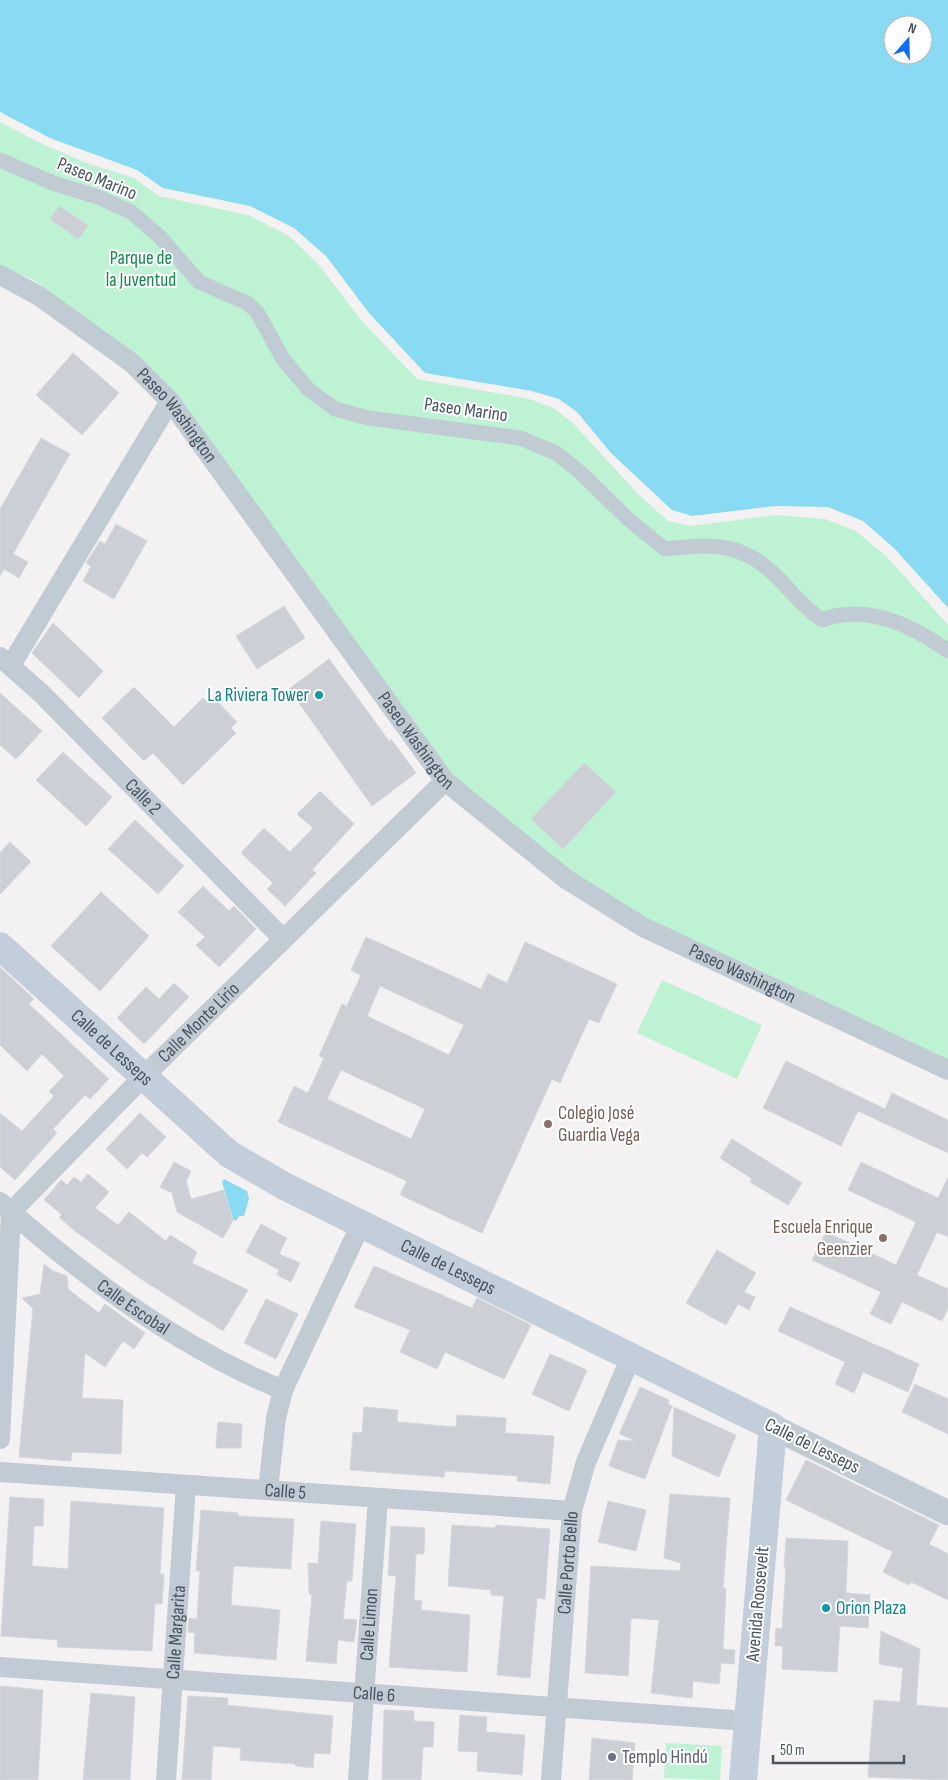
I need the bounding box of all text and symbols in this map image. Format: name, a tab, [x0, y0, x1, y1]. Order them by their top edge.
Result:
north arrow	[883, 15, 933, 65]
text: N	[906, 19, 919, 38]
street label: Paseo Marino	[54, 153, 140, 205]
park label: Parque de la Juventud	[106, 247, 176, 292]
street label: Paseo Washington	[132, 363, 222, 467]
street label: Paseo Marino	[423, 393, 509, 427]
place label: La Riviera Tower	[207, 684, 310, 707]
street label: Paseo Washington	[373, 687, 458, 795]
marker: La Riviera Tower	[313, 689, 325, 701]
street label: Calle 2	[120, 774, 166, 820]
street label: Paseo Washington	[685, 939, 800, 1009]
street label: Calle Monte Lirio	[153, 977, 244, 1068]
street label: Calle de Lesseps	[66, 1004, 158, 1091]
place label: Colegio José Guardia Vega	[558, 1102, 640, 1147]
marker: Colegio José Guardia Vega	[542, 1118, 554, 1130]
place label: Escuela Enrique Geenzier	[773, 1216, 874, 1261]
marker: Escuela Enrique Geenzier	[877, 1232, 889, 1244]
street label: Calle de Lesseps	[397, 1234, 500, 1300]
street label: Calle Escobal	[93, 1274, 174, 1340]
street label: Calle de Lesseps	[761, 1413, 863, 1479]
street label: Calle 5	[264, 1479, 307, 1504]
street label: Calle Porto Bello	[552, 1510, 583, 1615]
street label: Avenida Roosevelt	[741, 1545, 775, 1664]
street label: Calle Margarita	[161, 1585, 191, 1680]
street label: Calle Limon	[355, 1587, 383, 1662]
place label: Orion Plaza	[836, 1597, 906, 1620]
marker: Orion Plaza	[820, 1602, 832, 1614]
street label: Calle 6	[352, 1681, 396, 1707]
scale bar	[773, 1732, 904, 1764]
text: 50 m	[780, 1741, 805, 1760]
place label: Templo Hindú	[622, 1746, 708, 1769]
marker: Templo Hindú	[606, 1751, 618, 1763]

